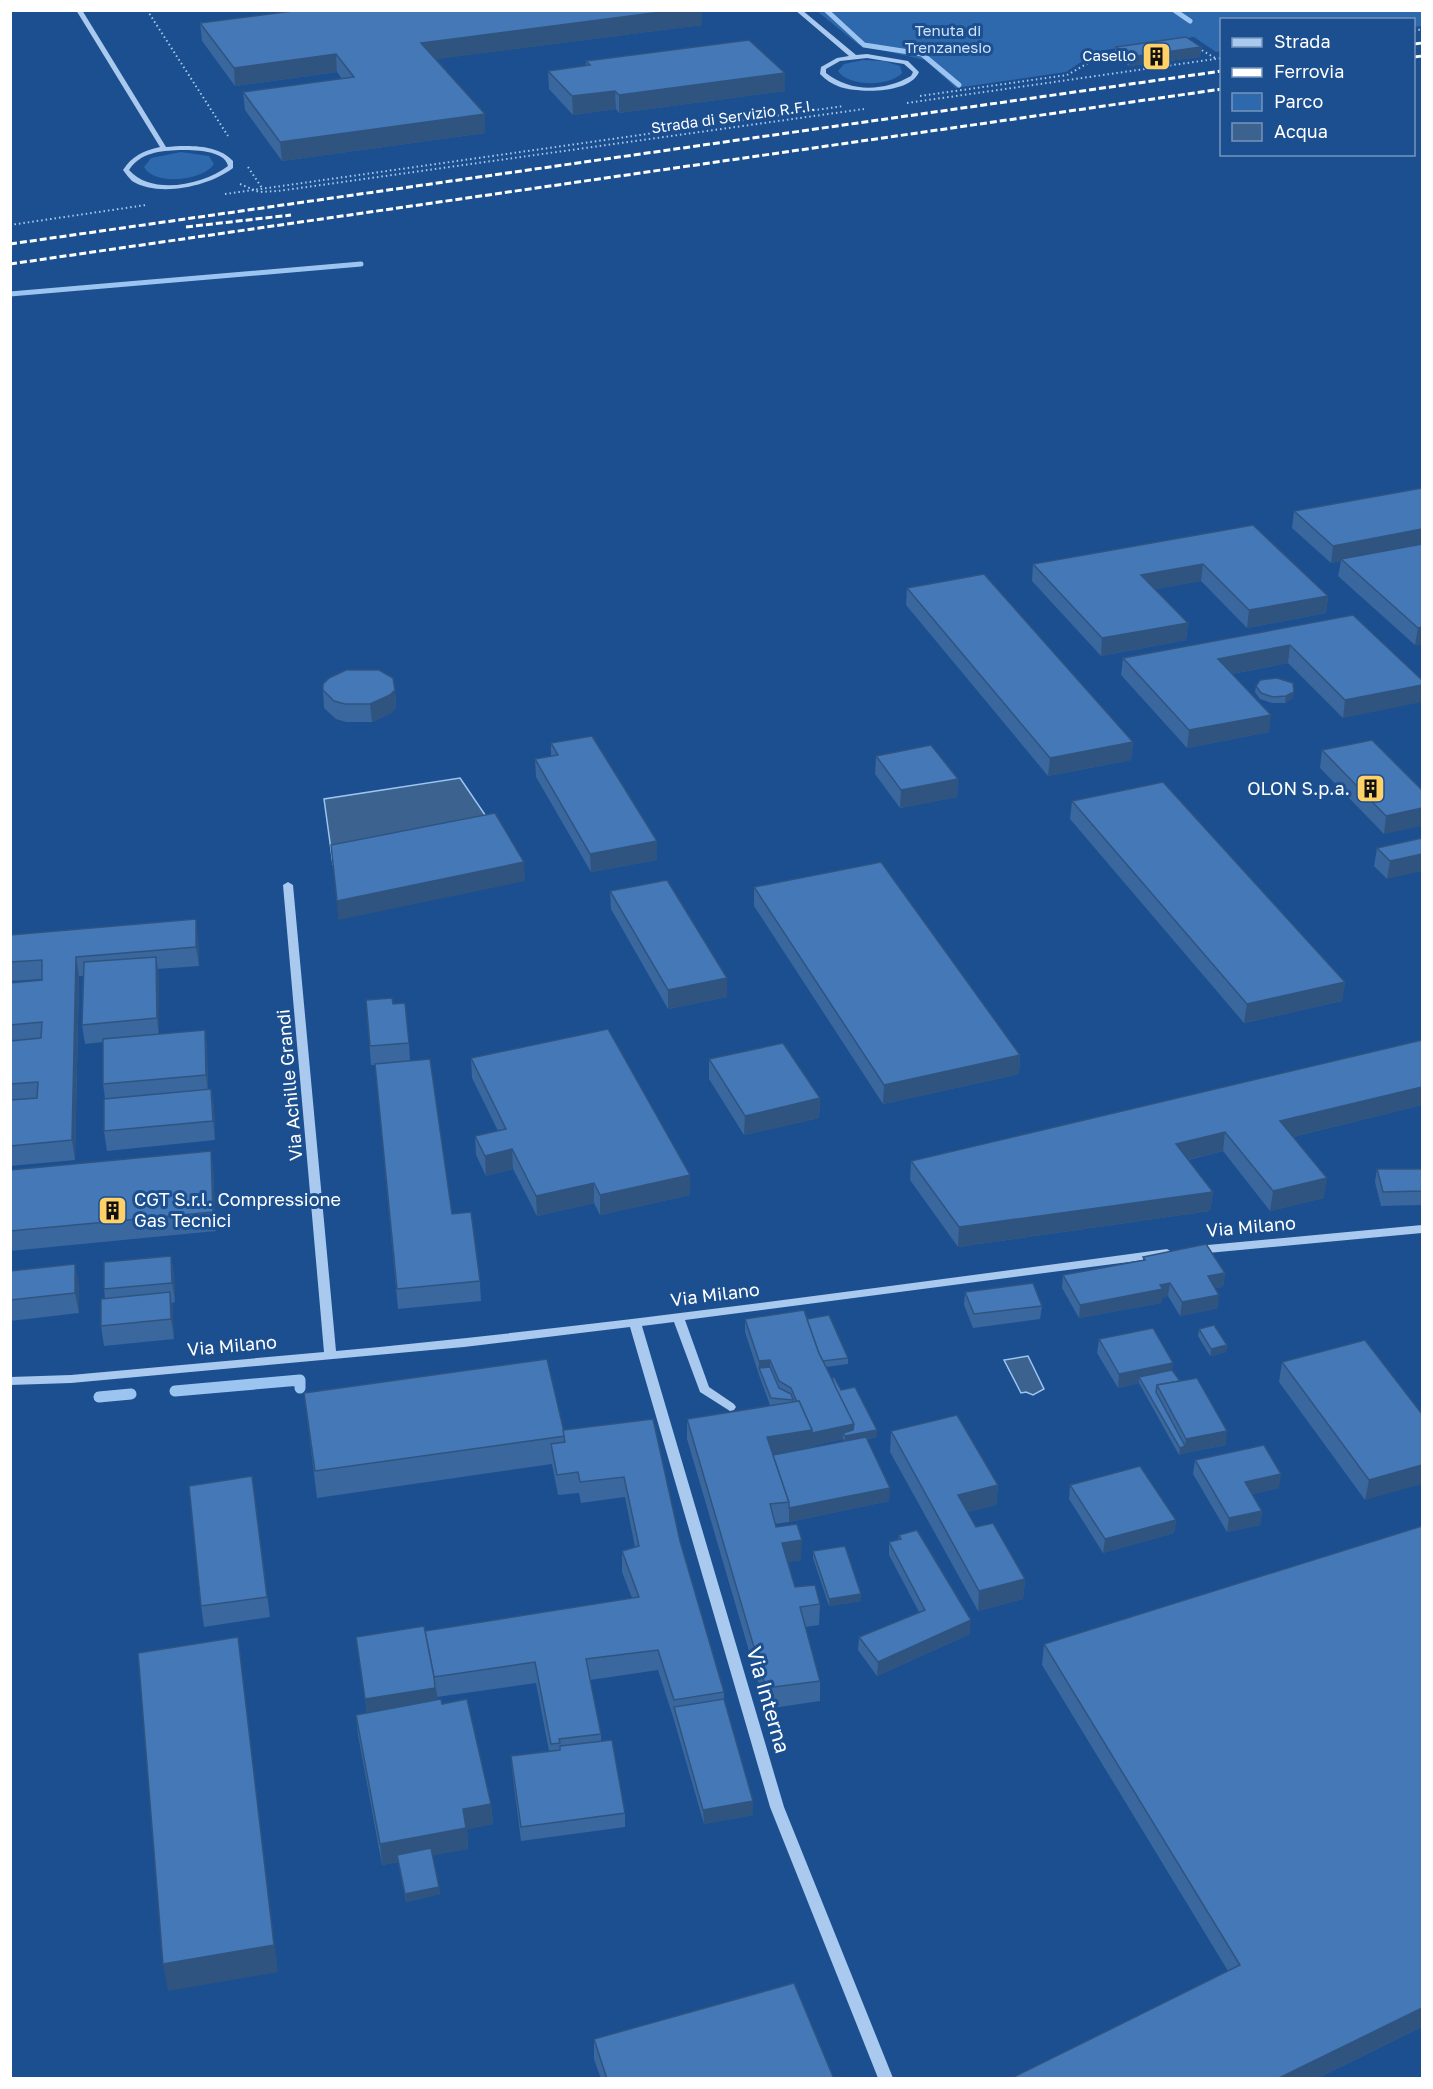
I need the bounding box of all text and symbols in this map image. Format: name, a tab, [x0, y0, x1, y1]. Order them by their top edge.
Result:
legend	[1220, 18, 1415, 156]
park label: Tenuta di Trenzanesio	[905, 21, 991, 56]
text: Strada	[1274, 30, 1331, 52]
building icon: Casello	[1141, 40, 1173, 72]
place label: Casello	[1082, 46, 1136, 64]
text: Ferrovia	[1274, 60, 1344, 82]
text: Parco	[1274, 90, 1323, 112]
street label: Strada di Servizio R.F.I.	[650, 96, 816, 136]
text: Acqua	[1274, 120, 1328, 142]
building icon: OLON S.p.a.	[1355, 773, 1387, 805]
place label: OLON S.p.a.	[1247, 777, 1350, 799]
street label: Via Achille Grandi	[271, 1008, 307, 1162]
place label: CGT S.r.l. Compressione Gas Tecnici	[134, 1188, 341, 1231]
building icon: CGT S.r.l. Compressione Gas Tecnici	[97, 1194, 129, 1226]
street label: Via Milano	[1205, 1211, 1297, 1241]
street label: Via Milano	[669, 1278, 761, 1310]
street label: Via Milano	[186, 1330, 278, 1360]
street label: Via Interna	[741, 1643, 797, 1756]

